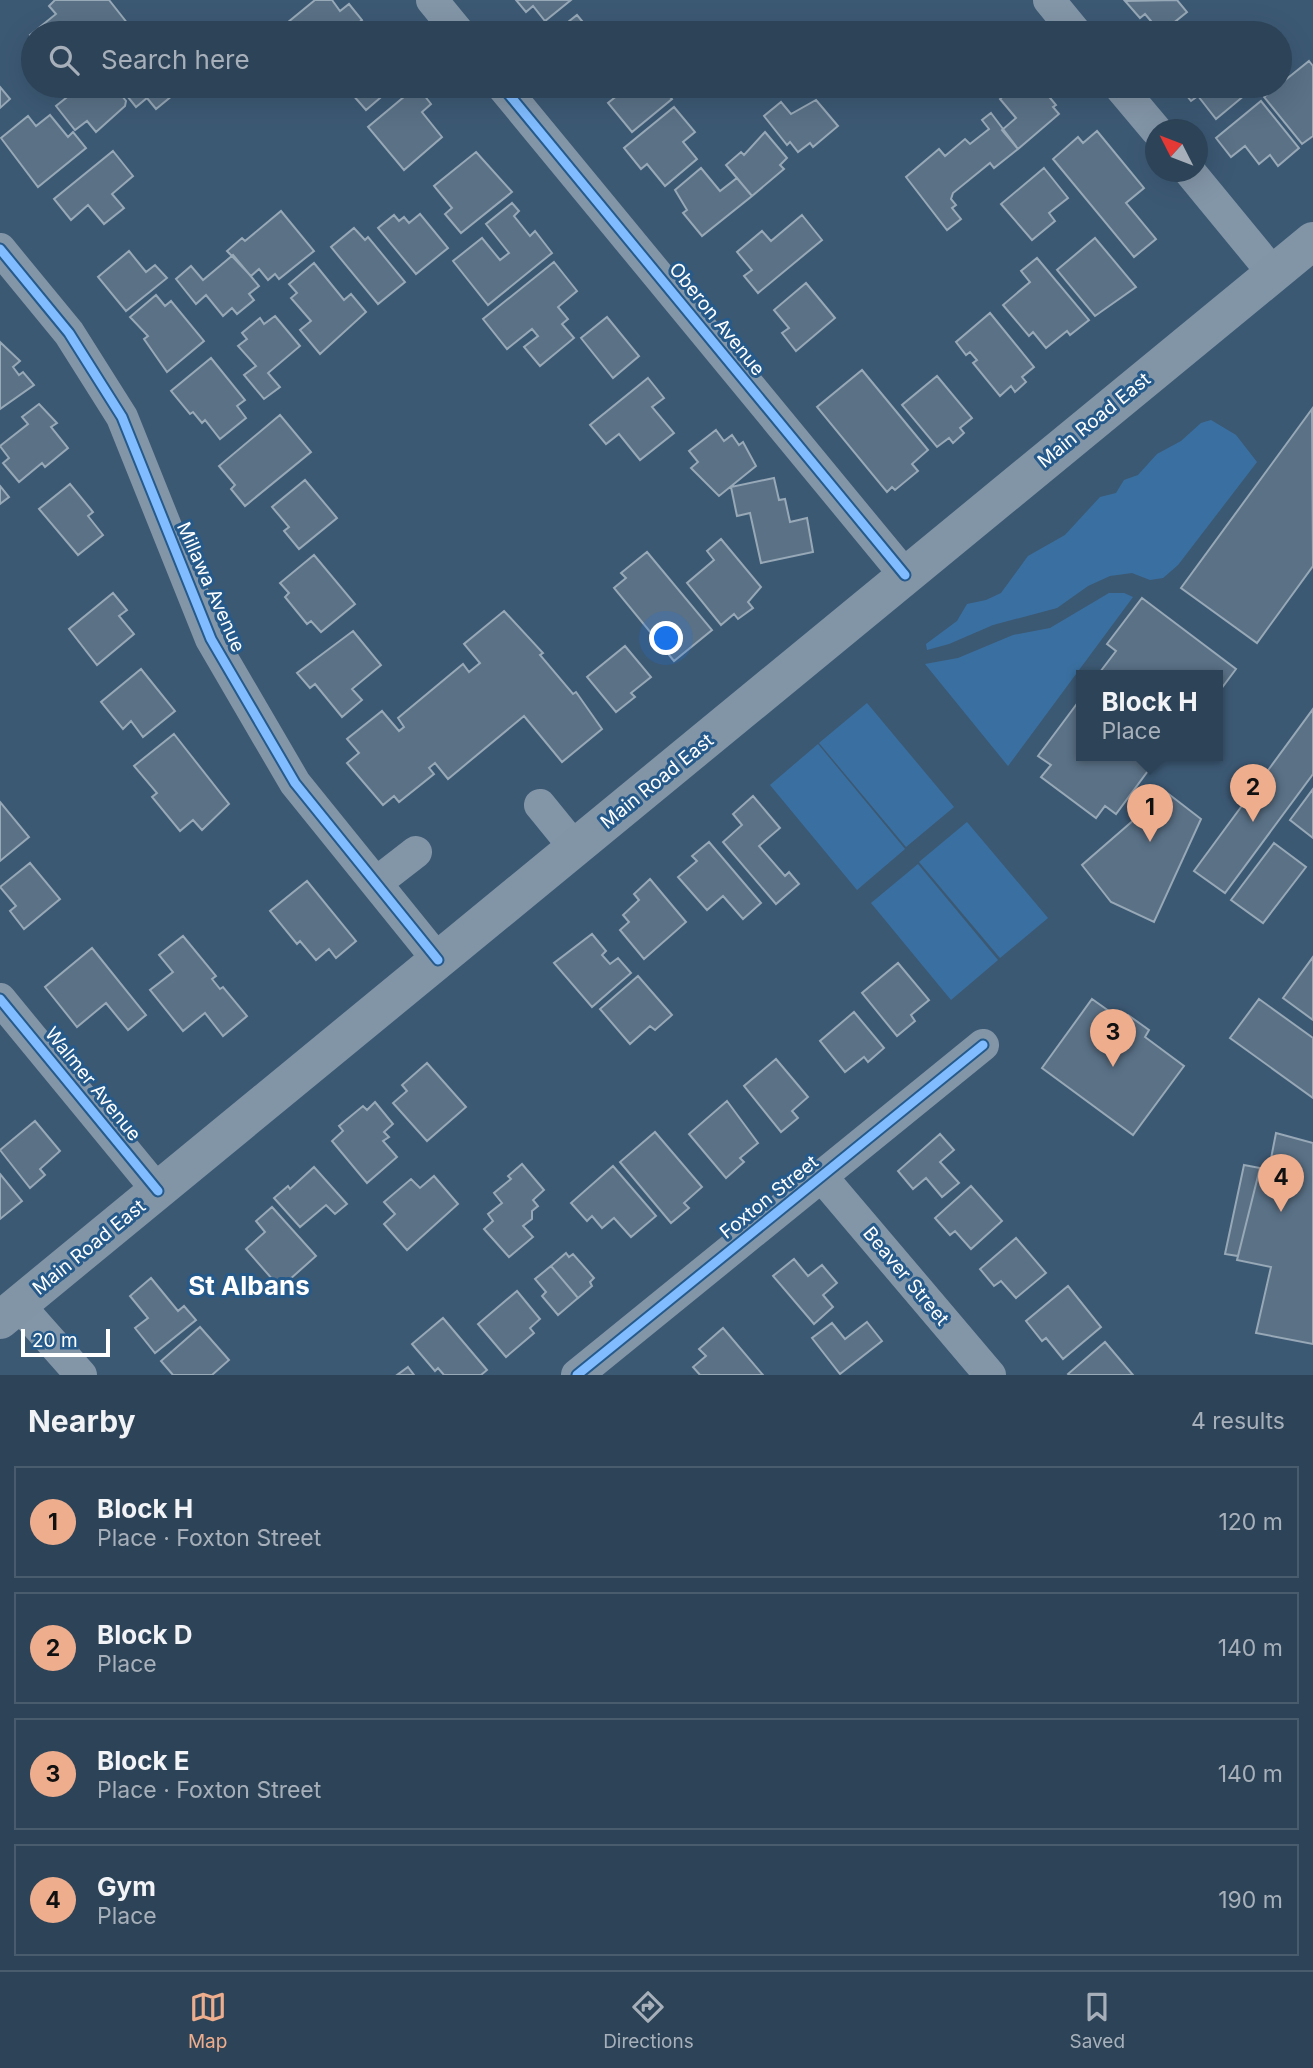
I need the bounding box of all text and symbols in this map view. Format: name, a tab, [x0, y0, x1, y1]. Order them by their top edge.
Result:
search box	[21, 21, 1292, 98]
icon: search	[45, 41, 83, 79]
text: Search here	[101, 44, 250, 75]
north arrow	[1145, 119, 1208, 182]
street label: Oberon Avenue	[664, 258, 770, 380]
street label: Main Road East	[1033, 367, 1155, 473]
street label: Millawa Avenue	[172, 518, 250, 656]
your location	[649, 621, 683, 655]
popup	[1076, 670, 1223, 761]
text: Block H	[1101, 686, 1198, 717]
text: Place	[1101, 717, 1161, 745]
street label: Main Road East	[596, 728, 718, 834]
pin: 2	[1230, 764, 1276, 822]
pin: 1	[1127, 784, 1173, 842]
pin: 3	[1090, 1009, 1136, 1067]
street label: Walmer Avenue	[40, 1022, 146, 1146]
street label: Foxton Street	[715, 1150, 823, 1244]
pin: 4	[1258, 1154, 1304, 1212]
street label: Main Road East	[28, 1194, 150, 1300]
street label: Beaver Street	[858, 1222, 954, 1330]
district label: St Albans	[188, 1270, 310, 1301]
scale bar	[21, 1326, 110, 1358]
text: 20 m	[32, 1329, 78, 1352]
text: Nearby	[28, 1403, 136, 1439]
text: 4 results	[1191, 1407, 1285, 1435]
text: Block H	[97, 1493, 193, 1524]
text: 1	[48, 1508, 58, 1536]
text: 120 m	[1218, 1508, 1283, 1536]
text: Place · Foxton Street	[97, 1524, 321, 1552]
text: Block D	[97, 1619, 193, 1650]
text: 2	[46, 1634, 60, 1662]
text: 140 m	[1218, 1634, 1283, 1662]
text: Place	[97, 1650, 157, 1678]
text: Block E	[97, 1745, 190, 1776]
text: 3	[46, 1760, 60, 1788]
text: 140 m	[1218, 1760, 1283, 1788]
text: Place · Foxton Street	[97, 1776, 321, 1804]
text: Gym	[97, 1871, 156, 1902]
text: 4	[45, 1886, 61, 1914]
text: 190 m	[1218, 1886, 1283, 1914]
text: Place	[97, 1902, 157, 1930]
tab: Map	[188, 1988, 227, 2053]
tab: Directions	[603, 1988, 694, 2053]
tab: Saved	[1069, 1988, 1125, 2053]

